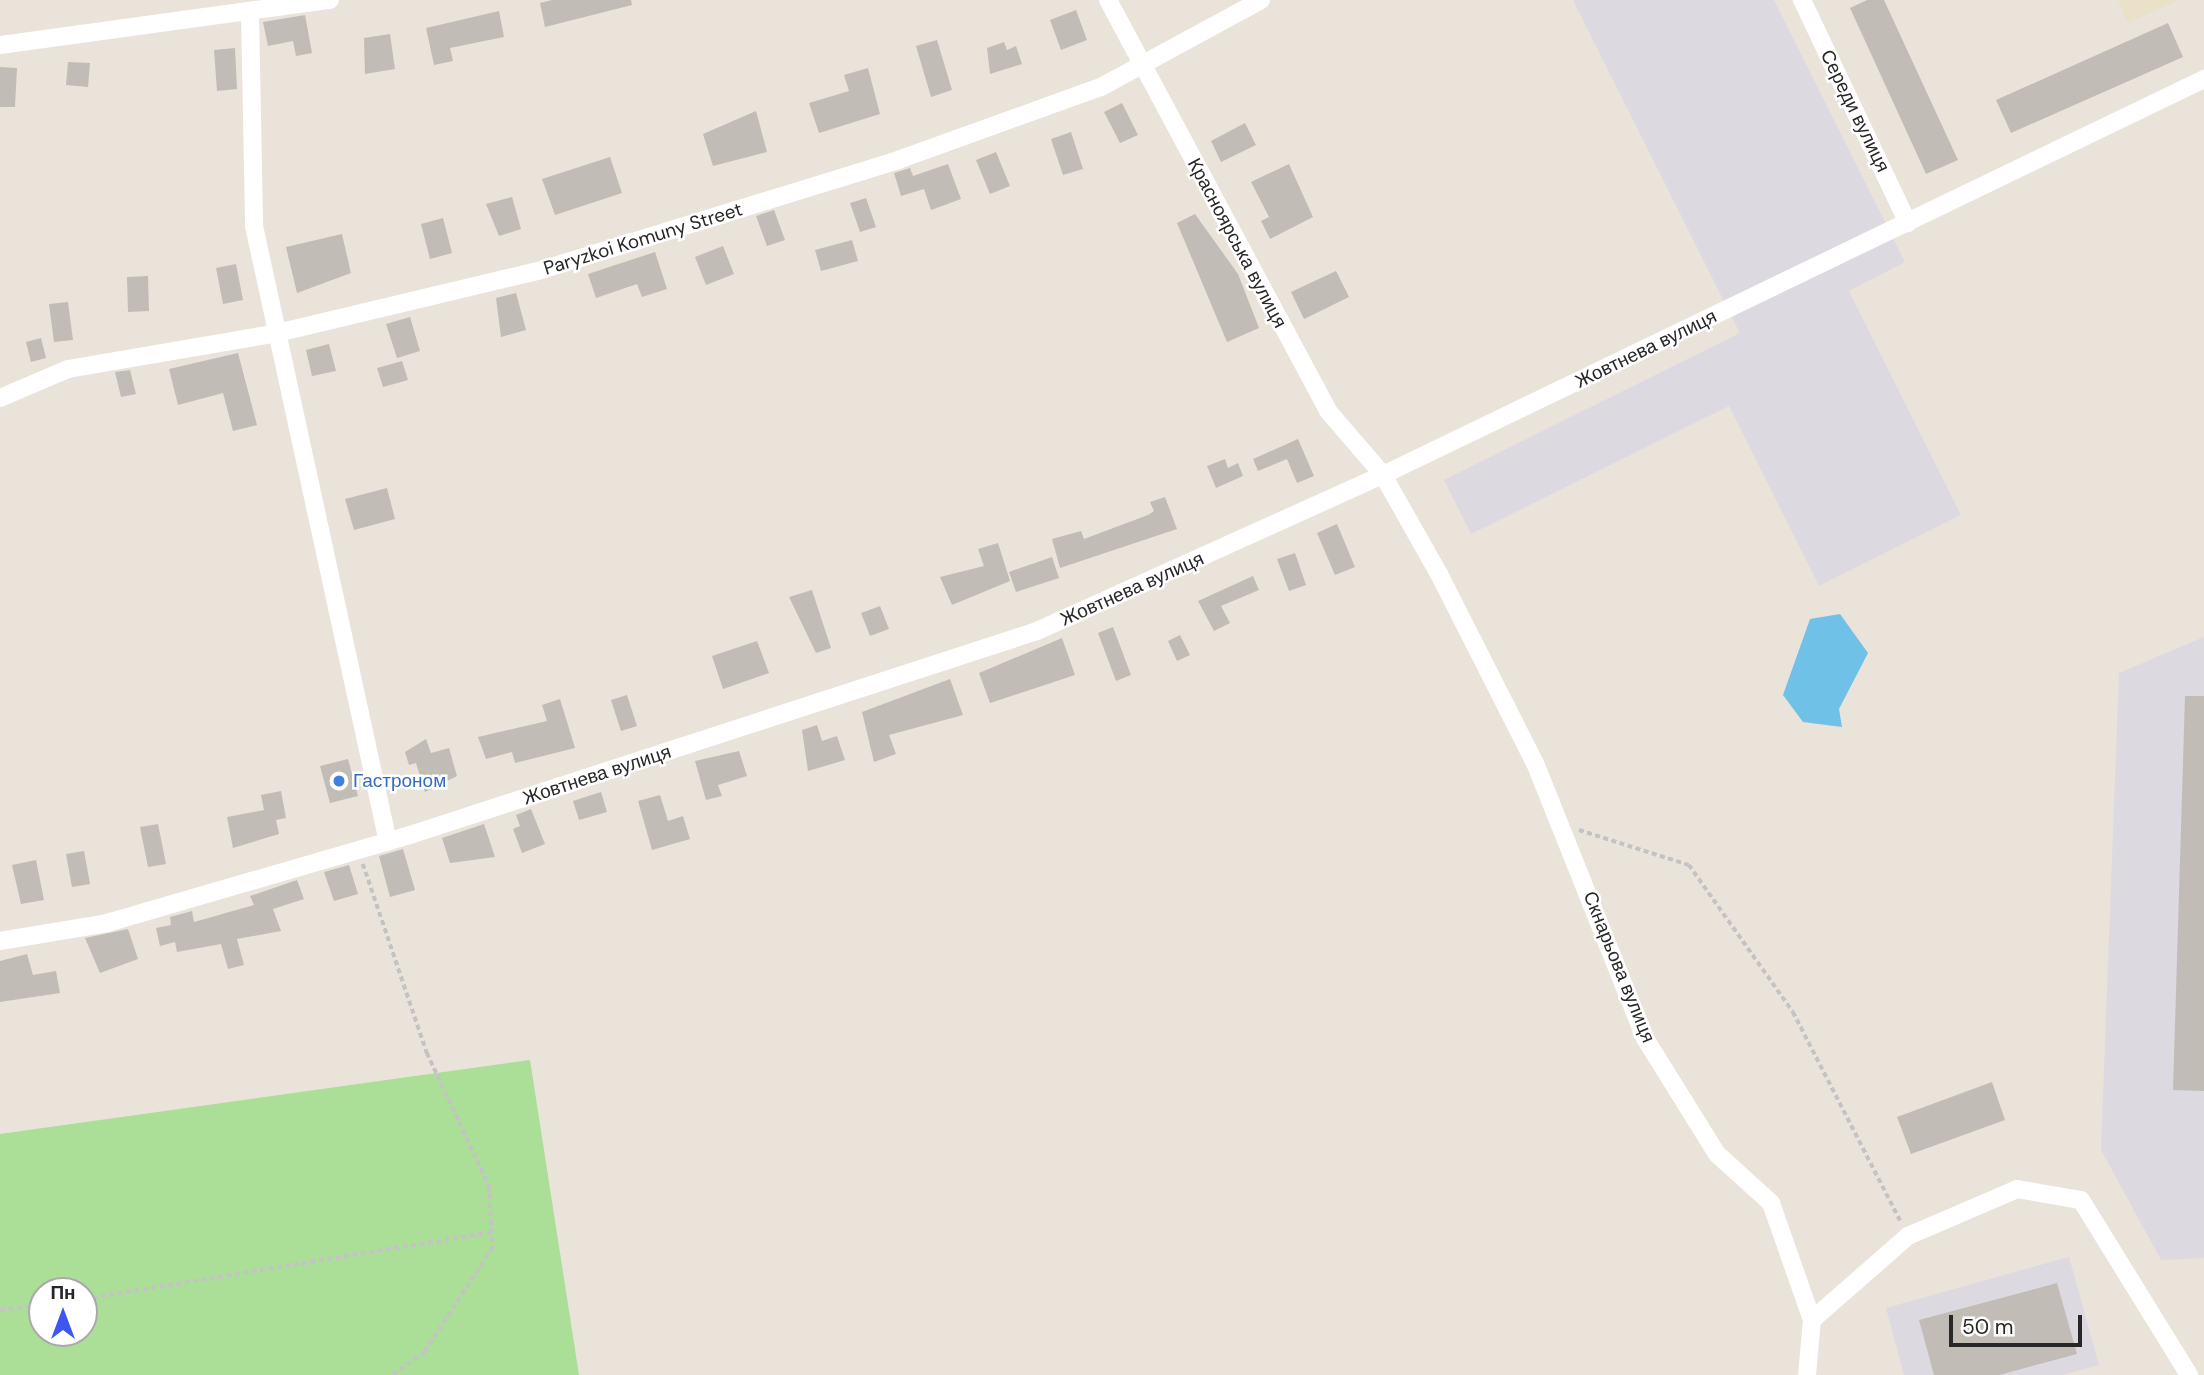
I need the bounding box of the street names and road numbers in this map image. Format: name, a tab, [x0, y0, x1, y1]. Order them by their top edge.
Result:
street label: Середи вулиця	[1816, 46, 1894, 176]
street label: Красноярська вулиця	[1183, 154, 1291, 332]
street label: Paryzkoi Komuny Street	[541, 198, 745, 280]
street label: Жовтнева вулиця	[1572, 305, 1720, 393]
street label: Жовтнева вулиця	[1057, 547, 1207, 631]
street label: Жовтнева вулиця	[520, 740, 674, 810]
street label: Скнарьова вулиця	[1578, 888, 1660, 1046]

